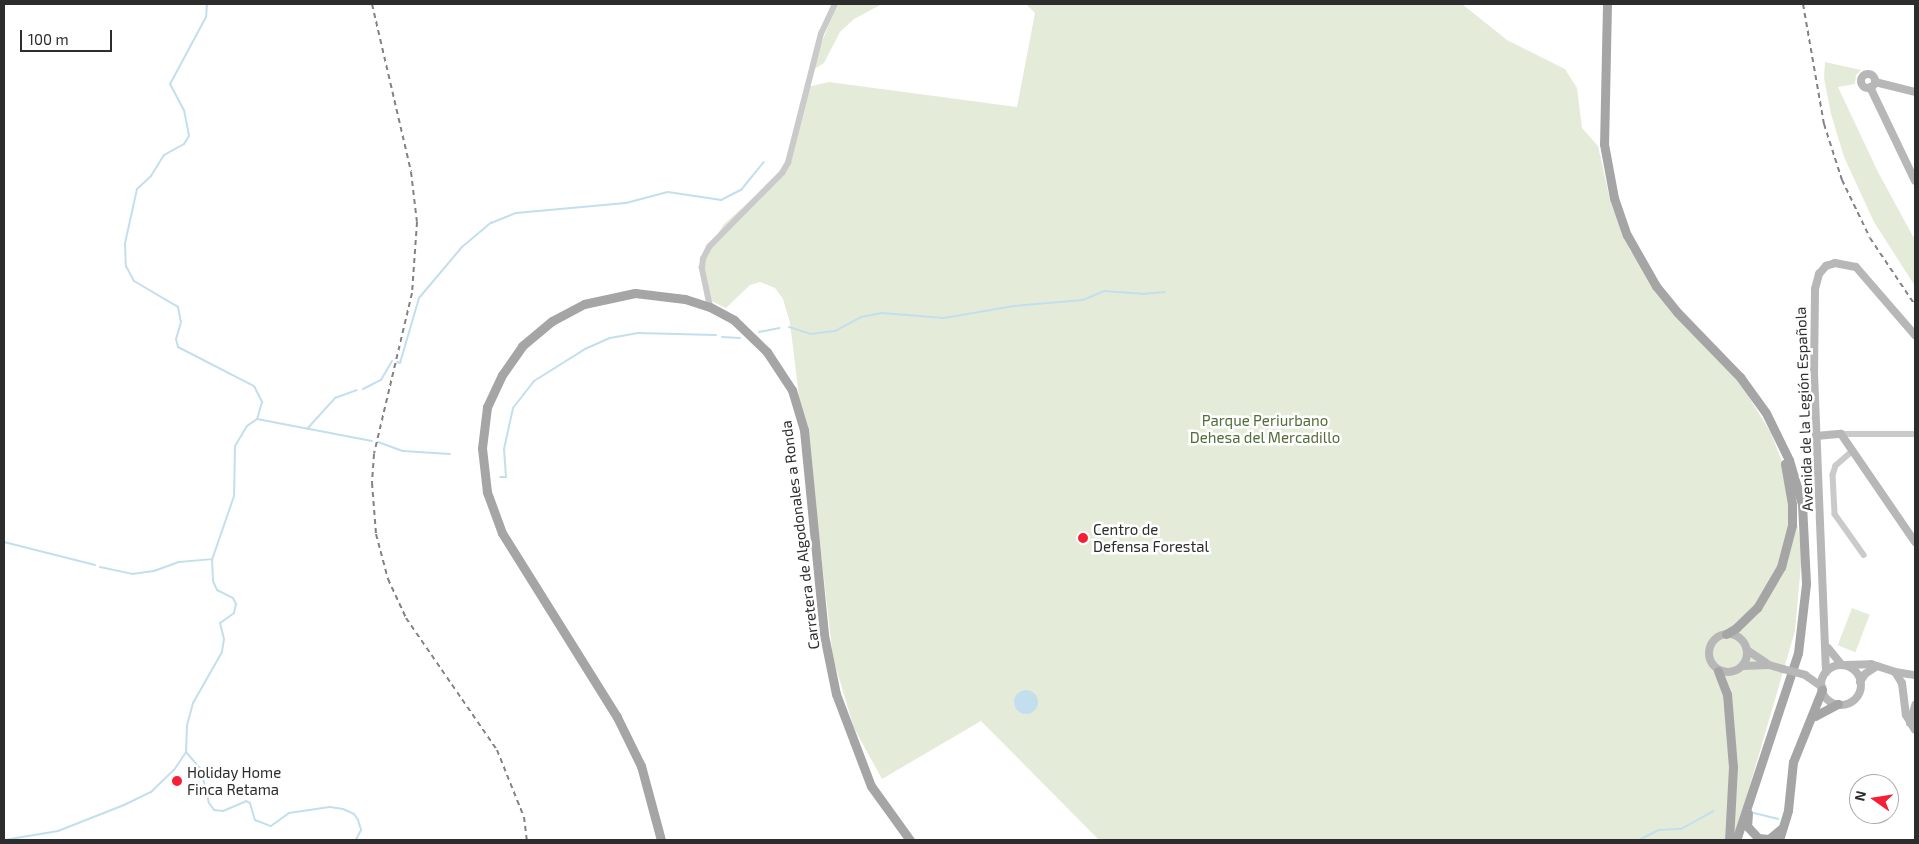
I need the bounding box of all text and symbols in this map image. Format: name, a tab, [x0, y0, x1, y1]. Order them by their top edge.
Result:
scale bar	[22, 20, 115, 52]
text: 100 m	[28, 30, 69, 48]
street label: Avenida de la Legión Española	[1791, 306, 1817, 512]
park label: Parque Periurbano Dehesa del Mercadillo	[1190, 411, 1340, 446]
street label: Carretera de Algodonales a Ronda	[777, 419, 823, 651]
place label: Centro de Defensa Forestal	[1093, 520, 1209, 555]
marker: Centro de Defensa Forestal	[1077, 532, 1089, 544]
place label: Holiday Home Finca Retama	[187, 763, 282, 798]
north arrow	[1849, 774, 1899, 824]
marker: Holiday Home Finca Retama	[171, 775, 183, 787]
text: N	[1850, 789, 1869, 803]

